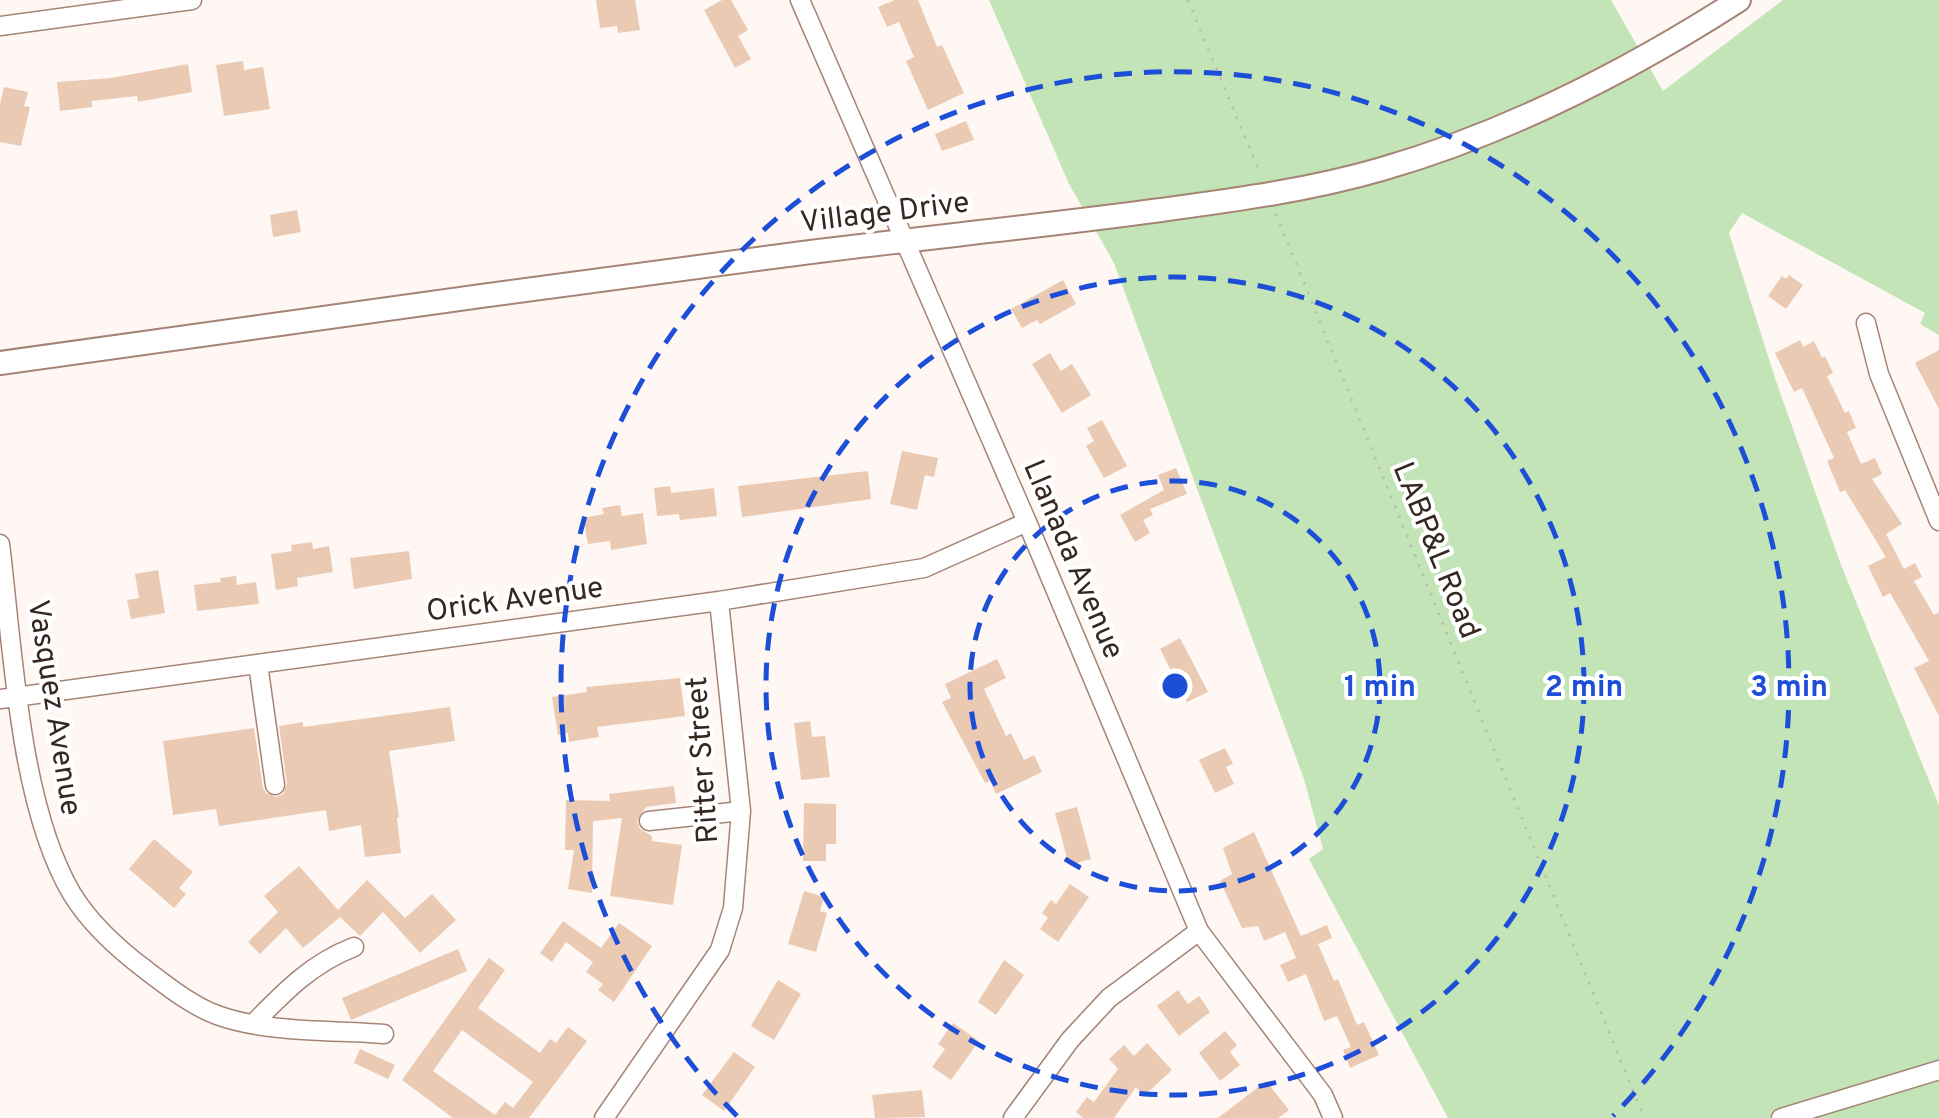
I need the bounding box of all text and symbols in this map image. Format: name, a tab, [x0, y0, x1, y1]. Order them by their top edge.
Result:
street label: Village Drive	[798, 185, 972, 243]
street label: Llanada Avenue	[1013, 455, 1131, 665]
street label: LABP&L Road	[1383, 457, 1487, 645]
street label: Orick Avenue	[424, 570, 606, 632]
street label: Vasquez Avenue	[18, 598, 88, 818]
centre of rings	[1157, 668, 1193, 704]
text: 1 min	[1344, 670, 1416, 707]
text: 2 min	[1545, 670, 1623, 707]
text: 3 min	[1750, 670, 1828, 707]
street label: Ritter Street	[680, 675, 728, 845]

